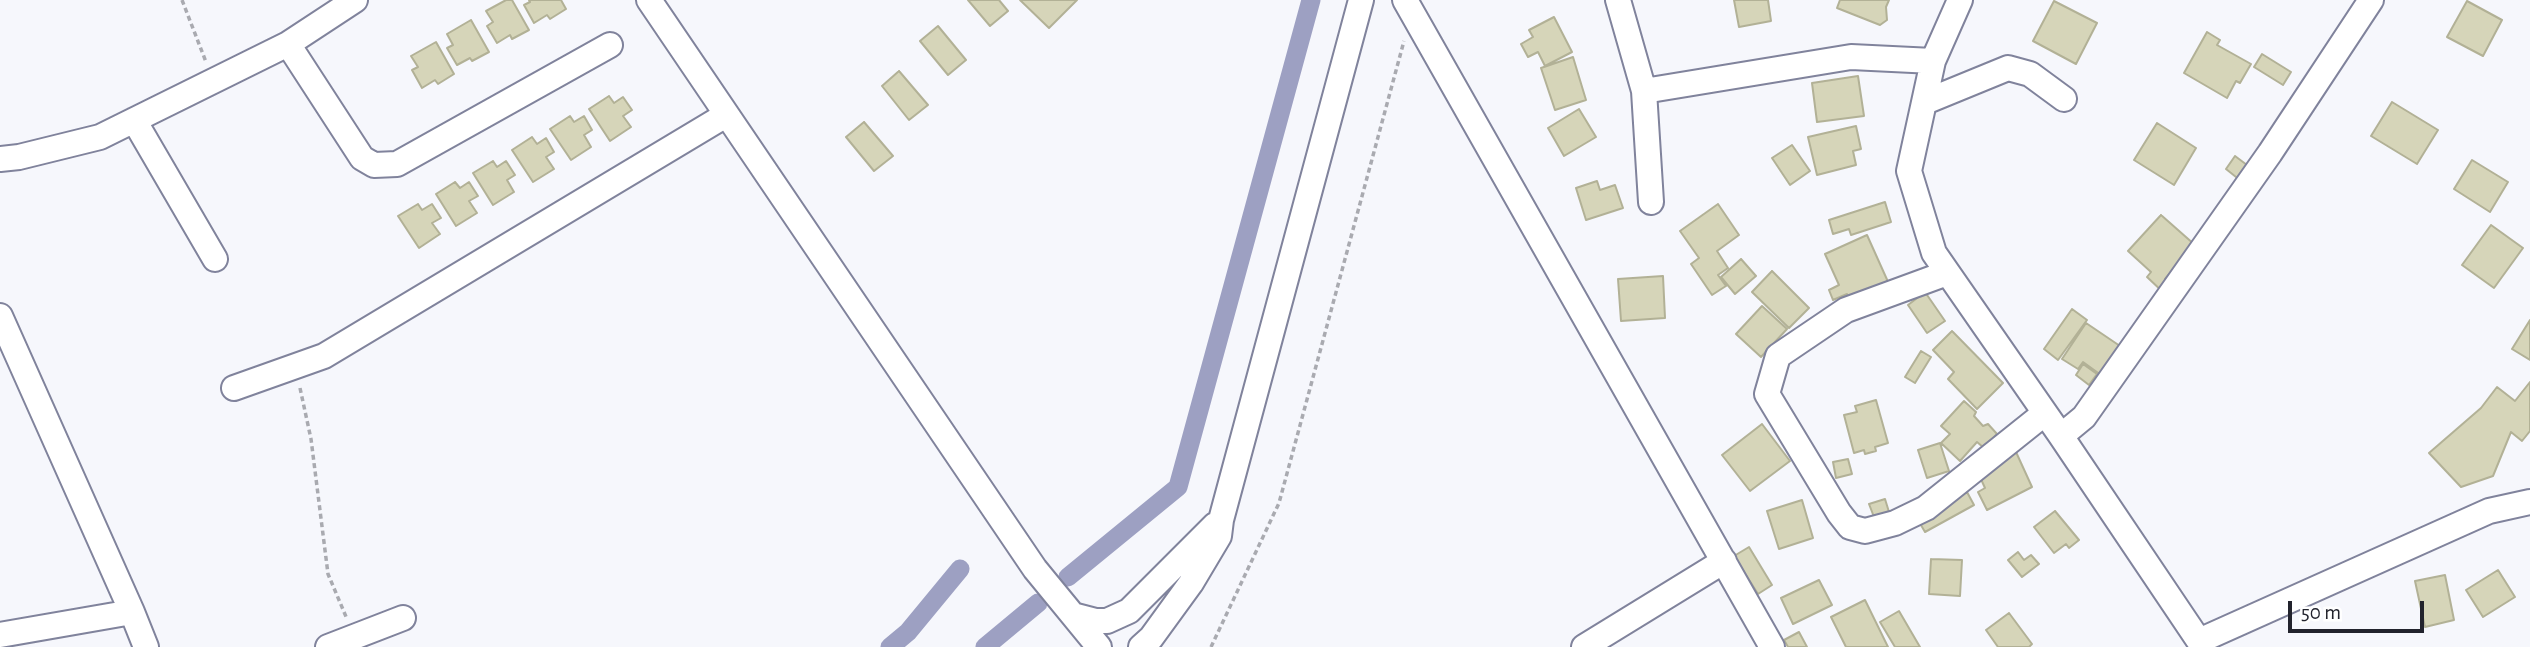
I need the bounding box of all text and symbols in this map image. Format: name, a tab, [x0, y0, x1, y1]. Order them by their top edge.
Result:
scale bar	[2292, 588, 2428, 632]
text: 50 m	[2301, 602, 2341, 623]

